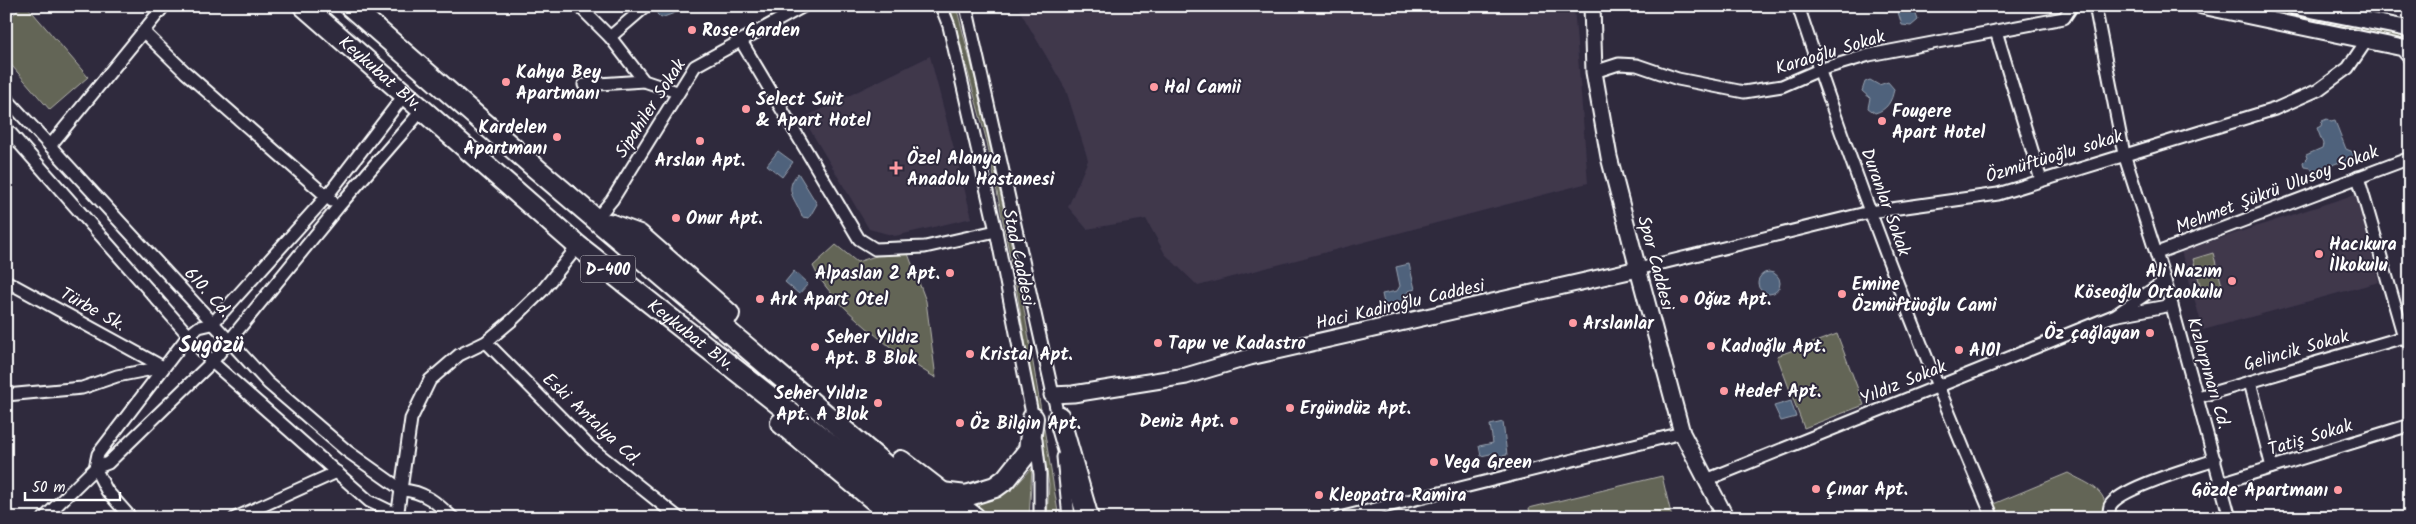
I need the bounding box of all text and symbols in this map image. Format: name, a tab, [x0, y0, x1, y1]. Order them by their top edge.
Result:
place label: Rose Garden	[702, 17, 800, 46]
street label: Karaoğlu Sokak	[1772, 23, 1889, 84]
marker: Rose Garden	[686, 24, 698, 36]
street label: Keykubat Blv.	[331, 29, 428, 120]
street label: Sipahiler Sokak	[608, 53, 695, 164]
place label: Kahya Bey Apartmanı	[516, 59, 602, 109]
place label: Hal Camii	[1164, 74, 1241, 103]
marker: Kahya Bey Apartmanı	[500, 76, 512, 88]
marker: Hal Camii	[1148, 81, 1160, 93]
place label: Select Suit & Apart Hotel	[756, 86, 871, 136]
place label: Fougere Apart Hotel	[1892, 98, 1986, 148]
marker: Select Suit & Apart Hotel	[740, 103, 752, 115]
place label: Kardelen Apartmanı	[464, 114, 547, 164]
marker: Fougere Apart Hotel	[1876, 115, 1888, 127]
street label: Özmüftüoğlu sokak	[1982, 123, 2127, 192]
marker: Kardelen Apartmanı	[551, 131, 563, 143]
marker: Arslan Apt.	[694, 135, 706, 147]
street label: Mehmet Şükrü Ulusoy Sokak	[2172, 138, 2384, 243]
street label: Duranlar Sokak	[1852, 144, 1918, 261]
place label: Özel Alanya Anadolu Hastanesi	[907, 145, 1055, 195]
place label: Arslan Apt.	[655, 147, 745, 176]
marker: Özel Alanya Anadolu Hastanesi	[889, 161, 903, 175]
place label: Onur Apt.	[686, 205, 763, 234]
street label: Stad Caddesi	[993, 206, 1042, 309]
marker: Onur Apt.	[670, 212, 682, 224]
street label: Spor Caddesi	[1628, 213, 1681, 315]
place label: Hacıkura İlkokulu	[2329, 231, 2397, 281]
marker: Hacıkura İlkokulu	[2313, 248, 2325, 260]
road number: D-400	[580, 255, 636, 282]
place label: Ali Nazım Köseoğlu Ortaokulu	[2074, 258, 2222, 308]
place label: Alpaslan 2 Apt.	[815, 260, 940, 289]
street label: 610. Cd.	[176, 261, 238, 325]
marker: Alpaslan 2 Apt.	[944, 267, 956, 279]
place label: Emine Özmüftüoğlu Cami	[1852, 271, 1997, 321]
street label: Haci Kadiroğlu Caddesi	[1313, 272, 1488, 339]
marker: Ali Nazım Köseoğlu Ortaokulu	[2226, 275, 2238, 287]
street label: Türbe Sk.	[54, 280, 130, 340]
place label: Ark Apart Otel	[770, 286, 888, 315]
place label: Oğuz Apt.	[1694, 286, 1771, 315]
marker: Emine Özmüftüoğlu Cami	[1836, 288, 1848, 300]
street label: Keykubat Blv.	[640, 292, 740, 380]
marker: Ark Apart Otel	[754, 293, 766, 305]
marker: Oğuz Apt.	[1678, 293, 1690, 305]
place label: Arslanlar	[1583, 310, 1655, 339]
street label: Kızlarpınarı Cd.	[2178, 314, 2237, 433]
marker: Arslanlar	[1567, 317, 1579, 329]
place label: Öz çağlayan	[2044, 320, 2140, 349]
street label: Gelincik Sokak	[2240, 322, 2353, 380]
place label: Seher Yıldız Apt. B Blok	[825, 324, 919, 374]
marker: Öz çağlayan	[2144, 327, 2156, 339]
district label: Sugözü	[179, 329, 244, 364]
place label: Tapu ve Kadastro	[1168, 330, 1306, 359]
place label: Kadıoğlu Apt.	[1721, 333, 1826, 362]
marker: Tapu ve Kadastro	[1152, 337, 1164, 349]
place label: A101	[1969, 337, 2001, 366]
marker: Kadıoğlu Apt.	[1705, 340, 1717, 352]
marker: Seher Yıldız Apt. B Blok	[809, 341, 821, 353]
place label: Kristal Apt.	[980, 341, 1073, 370]
marker: A101	[1953, 344, 1965, 356]
marker: Kristal Apt.	[964, 348, 976, 360]
street label: Yıldız Sokak	[1856, 353, 1952, 414]
street label: Eski Antalya Cd.	[535, 366, 647, 474]
place label: Hedef Apt.	[1734, 378, 1821, 407]
place label: Seher Yıldız Apt. A Blok	[774, 380, 869, 430]
marker: Hedef Apt.	[1718, 385, 1730, 397]
place label: Ergündüz Apt.	[1300, 395, 1411, 424]
marker: Seher Yıldız Apt. A Blok	[872, 397, 884, 409]
marker: Ergündüz Apt.	[1284, 402, 1296, 414]
place label: Deniz Apt.	[1140, 408, 1224, 437]
place label: Öz Bilgin Apt.	[970, 410, 1081, 439]
street label: Tatiş Sokak	[2264, 412, 2357, 465]
marker: Deniz Apt.	[1228, 415, 1240, 427]
marker: Öz Bilgin Apt.	[954, 417, 966, 429]
place label: Vega Green	[1444, 449, 1532, 478]
marker: Vega Green	[1428, 456, 1440, 468]
scale bar	[25, 469, 120, 501]
text: 50 m	[32, 476, 66, 500]
place label: Çınar Apt.	[1826, 476, 1908, 505]
place label: Gözde Apartmanı	[2192, 477, 2328, 506]
place label: Kleopatra Ramira	[1329, 482, 1466, 511]
marker: Çınar Apt.	[1810, 483, 1822, 495]
marker: Gözde Apartmanı	[2332, 484, 2344, 496]
marker: Kleopatra Ramira	[1313, 489, 1325, 501]

